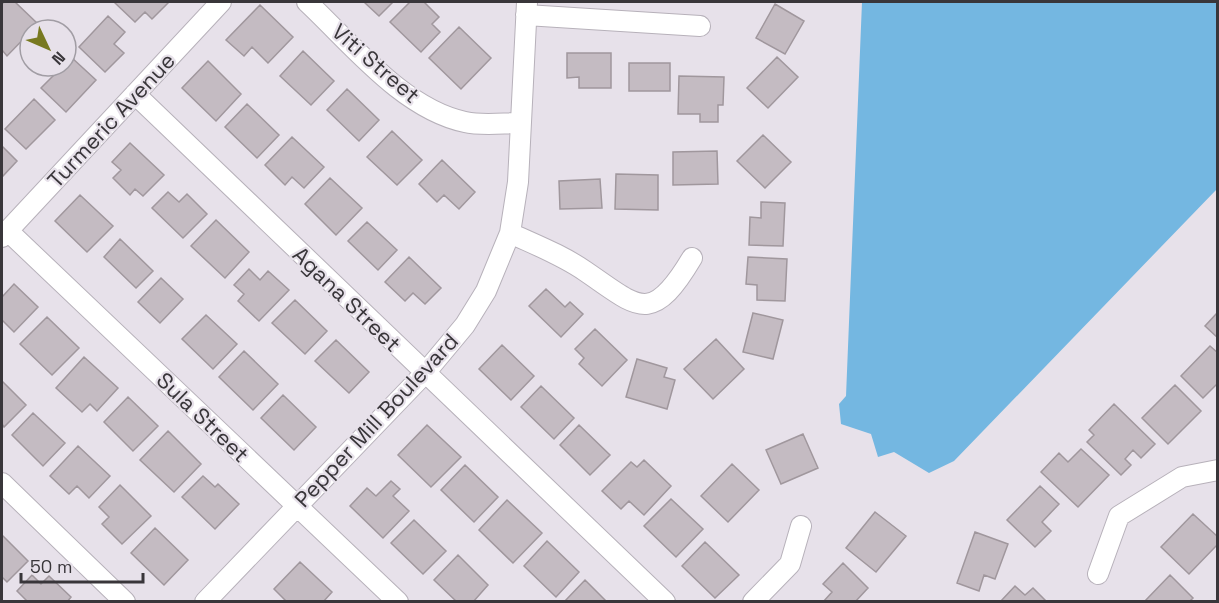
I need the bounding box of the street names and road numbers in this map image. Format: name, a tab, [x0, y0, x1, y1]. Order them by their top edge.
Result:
street label: Viti Street	[326, 17, 426, 109]
street label: Turmeric Avenue	[41, 47, 181, 193]
street label: Agana Street	[287, 240, 407, 358]
street label: Pepper Mill Boulevard	[288, 327, 464, 513]
street label: Sula Street	[151, 366, 255, 468]

